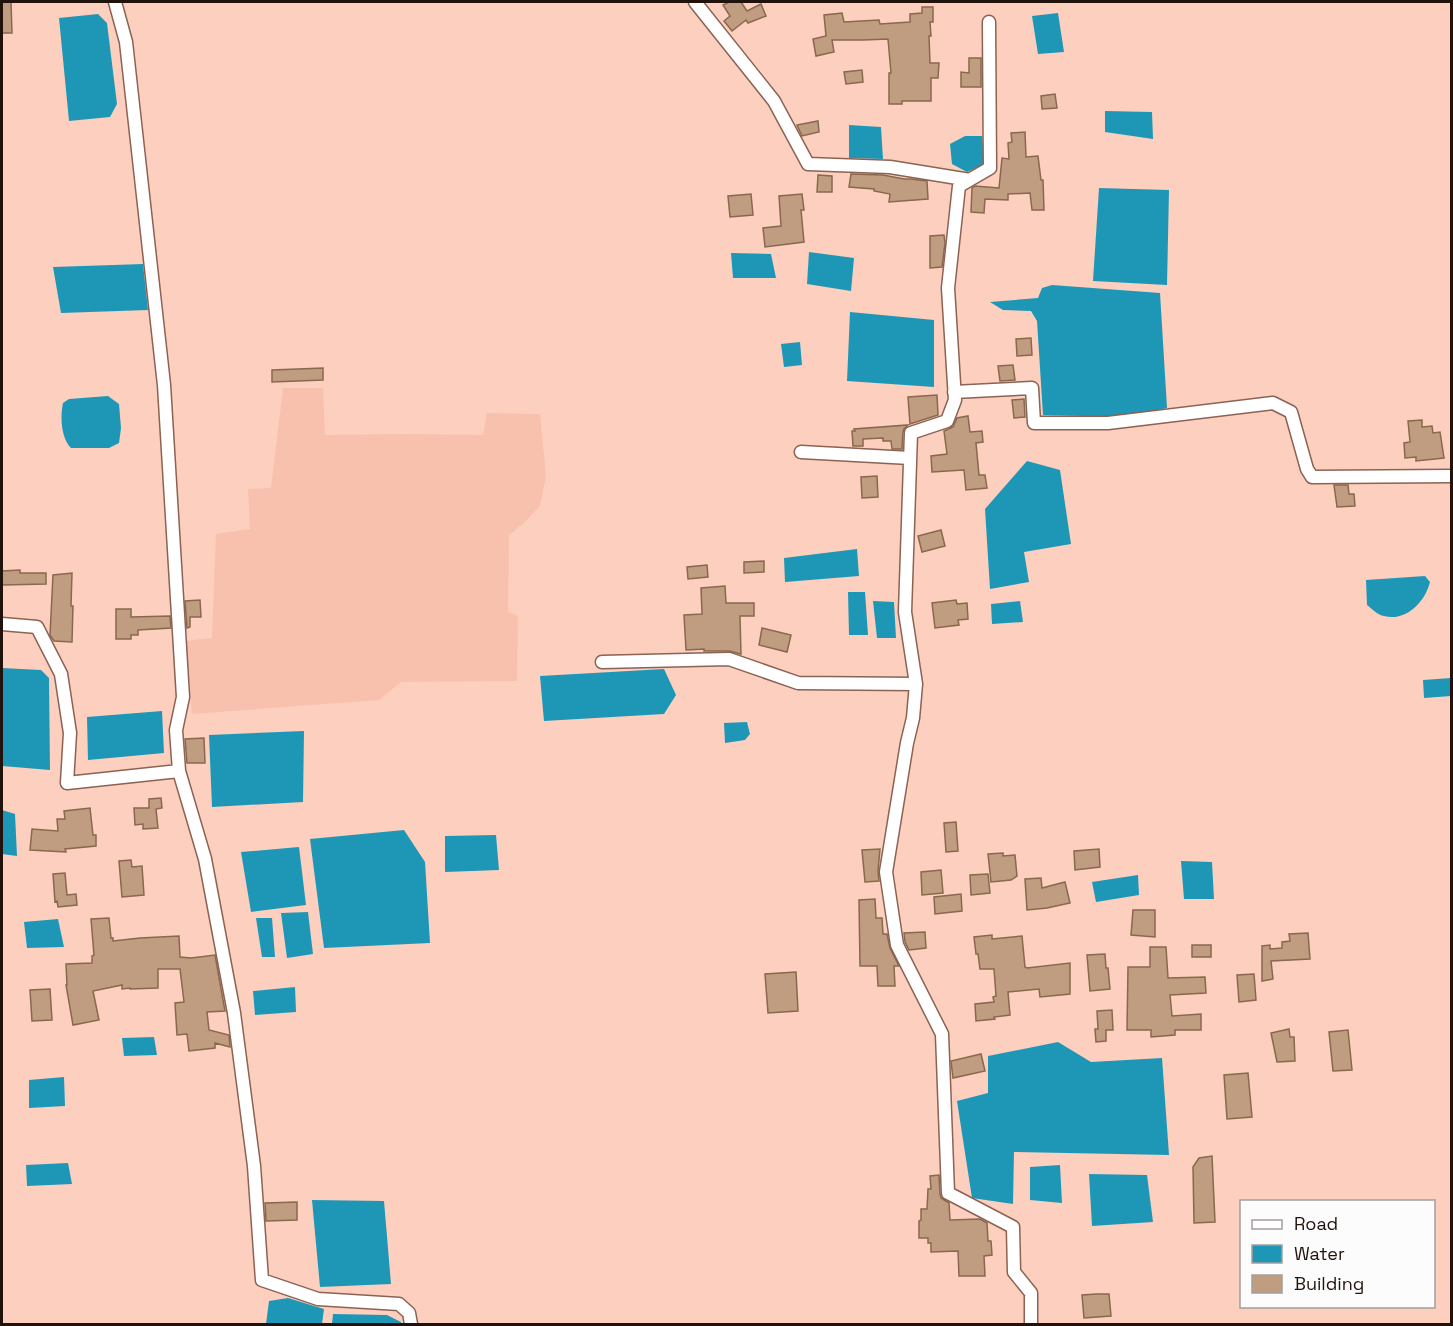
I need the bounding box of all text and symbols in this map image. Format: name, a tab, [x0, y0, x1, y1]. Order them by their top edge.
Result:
legend	[1240, 1200, 1435, 1308]
text: Road	[1294, 1212, 1338, 1235]
text: Water	[1294, 1242, 1345, 1265]
text: Building	[1294, 1272, 1364, 1295]

